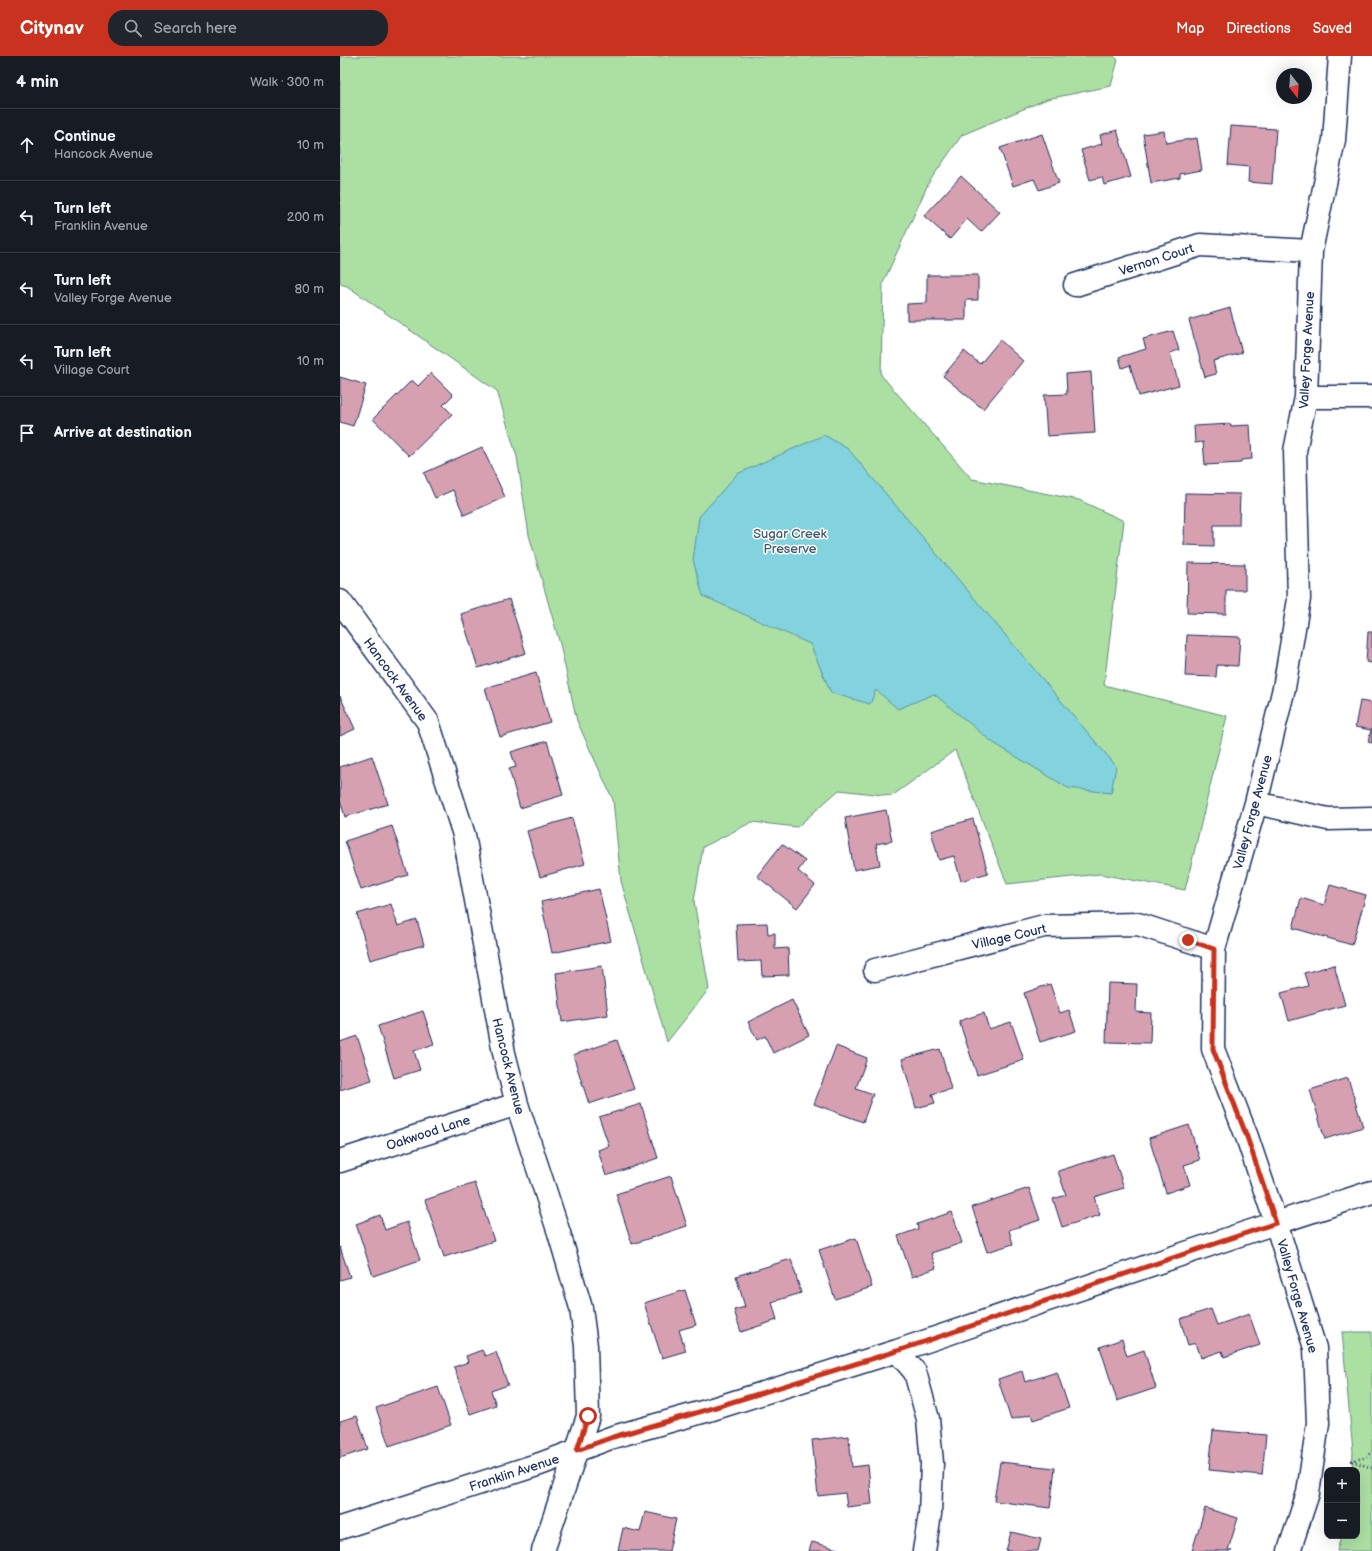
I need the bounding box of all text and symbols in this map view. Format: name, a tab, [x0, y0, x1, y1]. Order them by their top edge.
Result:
search box	[108, 10, 388, 46]
text: Citynav	[20, 17, 84, 40]
icon: search	[122, 17, 144, 39]
text: Search here	[154, 19, 237, 38]
text: Map	[1176, 20, 1204, 37]
text: Directions	[1226, 20, 1291, 37]
text: Saved	[1313, 20, 1352, 37]
north arrow	[1276, 68, 1312, 104]
text: 4 min	[16, 72, 59, 92]
text: Walk · 300 m	[250, 74, 324, 90]
text: Continue	[54, 127, 116, 146]
icon: ahead	[16, 134, 38, 156]
text: 10 m	[297, 137, 324, 153]
text: Hancock Avenue	[54, 146, 153, 162]
text: Turn left	[54, 199, 111, 218]
icon: left	[16, 206, 38, 228]
text: 200 m	[287, 209, 324, 225]
text: Franklin Avenue	[54, 218, 148, 234]
street label: Vernon Court	[1117, 240, 1196, 280]
text: Turn left	[54, 271, 111, 290]
icon: left	[16, 278, 38, 300]
text: 80 m	[295, 281, 324, 297]
text: Valley Forge Avenue	[54, 290, 172, 306]
street label: Valley Forge Avenue	[1296, 291, 1318, 409]
text: Turn left	[54, 343, 111, 362]
icon: left	[16, 350, 38, 372]
text: 10 m	[297, 353, 324, 369]
text: Village Court	[54, 362, 129, 378]
icon: arrive	[16, 422, 38, 444]
text: Arrive at destination	[54, 423, 192, 442]
park label: Sugar Creek Preserve	[753, 526, 827, 557]
street label: Hancock Avenue	[360, 635, 431, 725]
street label: Valley Forge Avenue	[1230, 753, 1276, 871]
street label: Village Court	[971, 921, 1048, 953]
route end	[1179, 931, 1197, 949]
street label: Hancock Avenue	[488, 1016, 528, 1116]
street label: Oakwood Lane	[384, 1112, 473, 1154]
street label: Valley Forge Avenue	[1273, 1237, 1321, 1355]
route start	[579, 1407, 597, 1425]
street label: Franklin Avenue	[467, 1451, 562, 1495]
map controls	[1324, 1467, 1360, 1539]
button: +	[1324, 1467, 1360, 1503]
button: −	[1324, 1503, 1360, 1539]

